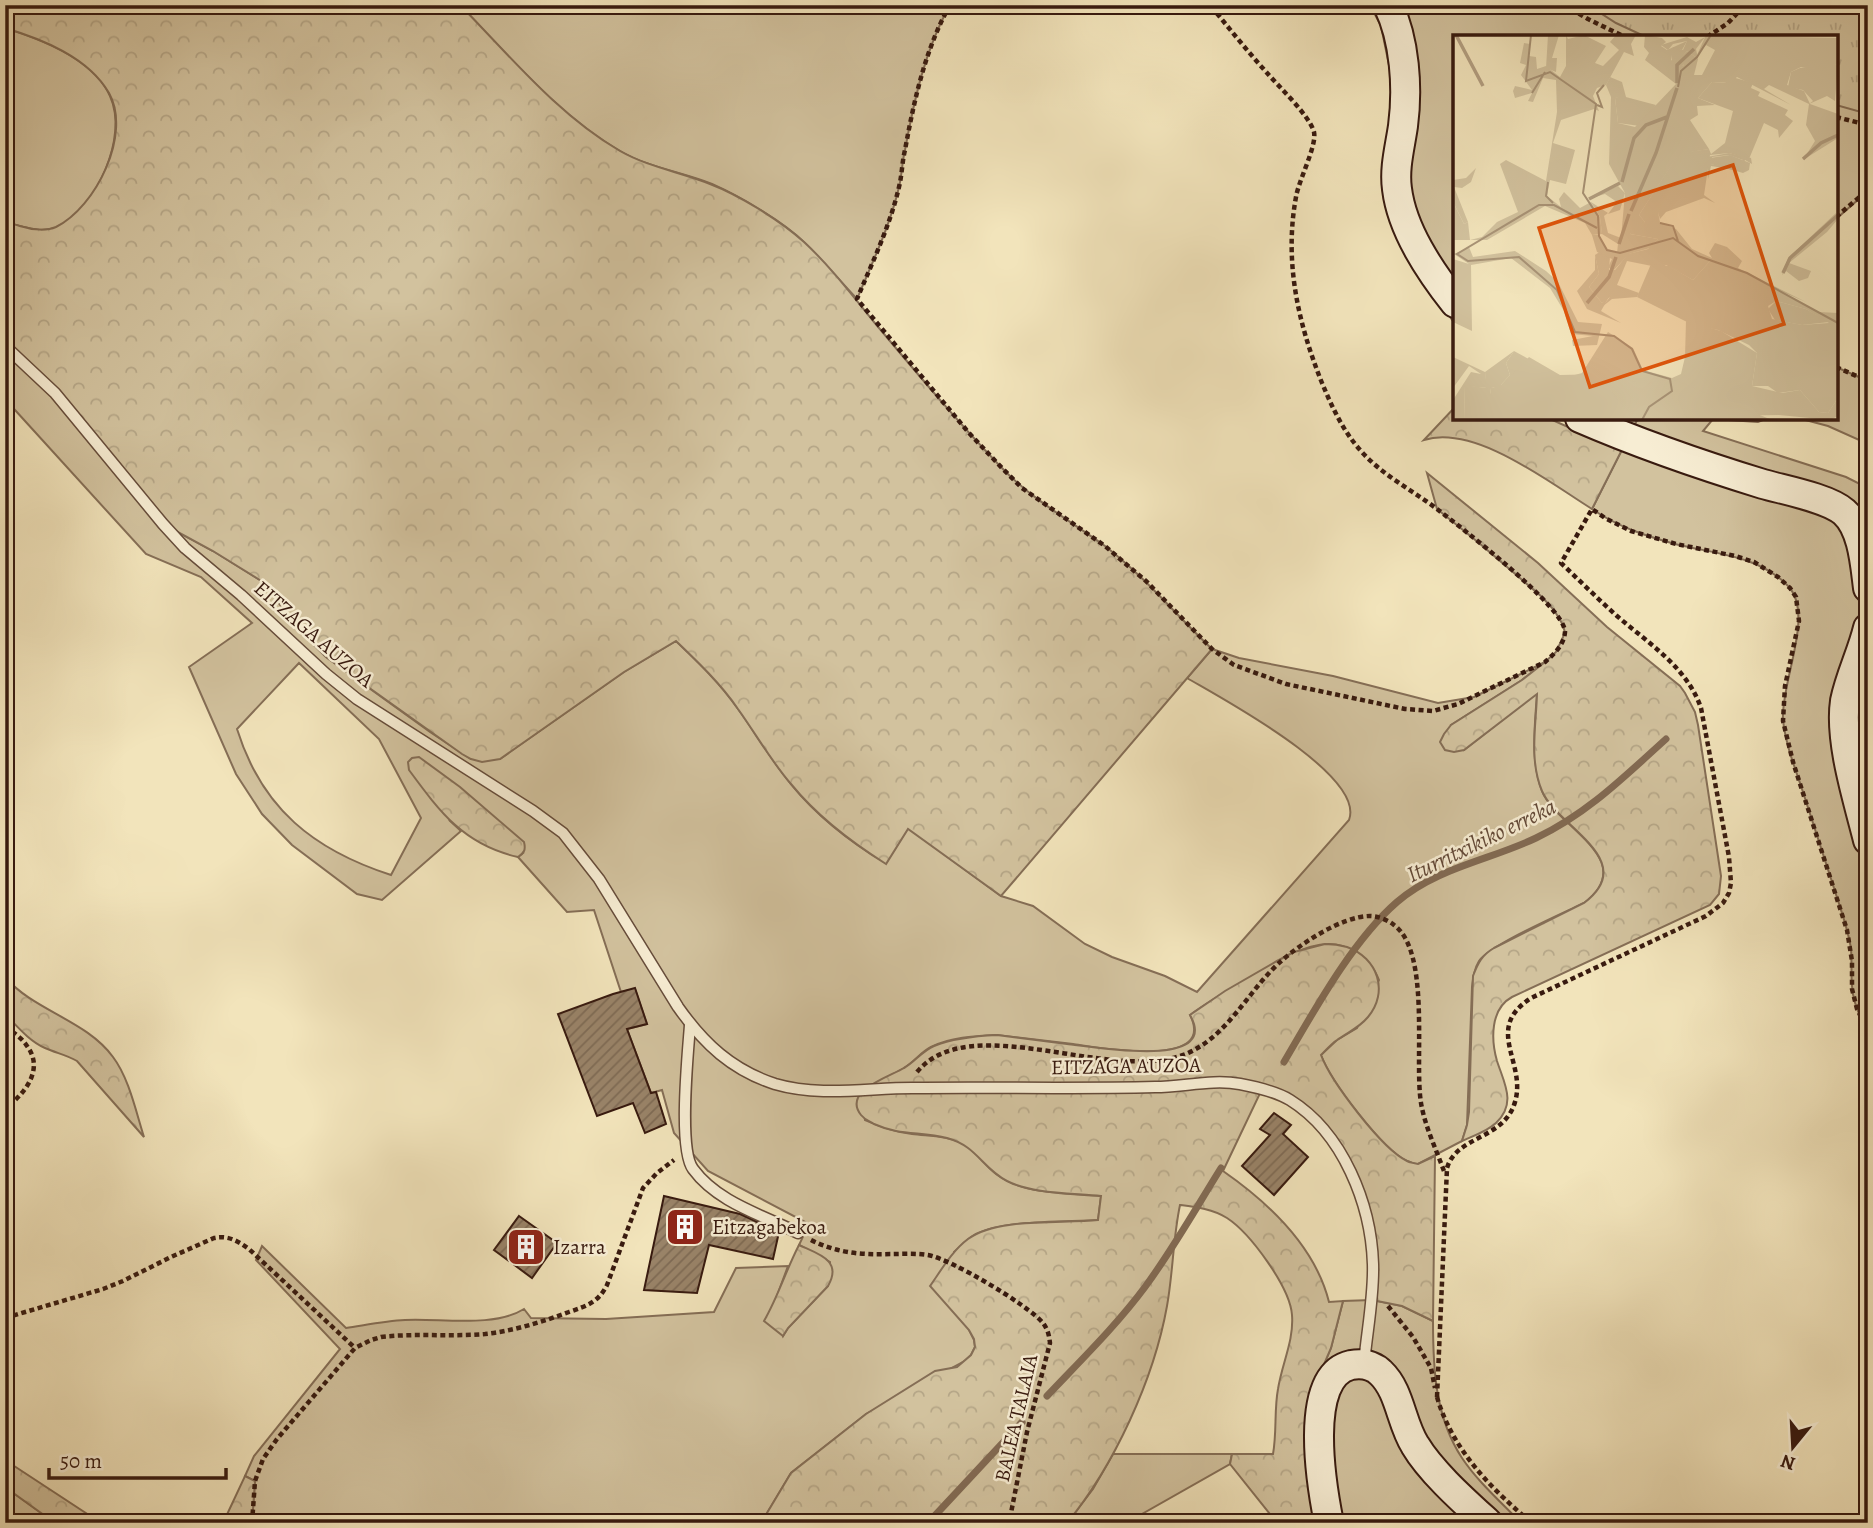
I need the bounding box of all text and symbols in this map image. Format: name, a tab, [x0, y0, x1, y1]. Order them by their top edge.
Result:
inset map	[1453, 35, 1838, 420]
street label: EITZAGA AUZOA	[248, 574, 380, 694]
water label: Iturritxikiko erreka	[1401, 791, 1561, 890]
street label: EITZAGA AUZOA	[1051, 1051, 1202, 1081]
building icon: Eitzagabekoa	[664, 1206, 706, 1248]
place label: Eitzagabekoa	[712, 1213, 827, 1241]
building icon: Izarra	[505, 1226, 547, 1268]
place label: Izarra	[553, 1233, 606, 1261]
street label: BALEA TALAIA	[988, 1351, 1044, 1485]
north arrow	[1758, 1412, 1828, 1482]
scale bar	[49, 1437, 226, 1481]
text: 50 m	[60, 1447, 102, 1475]
text: N	[1777, 1448, 1799, 1477]

